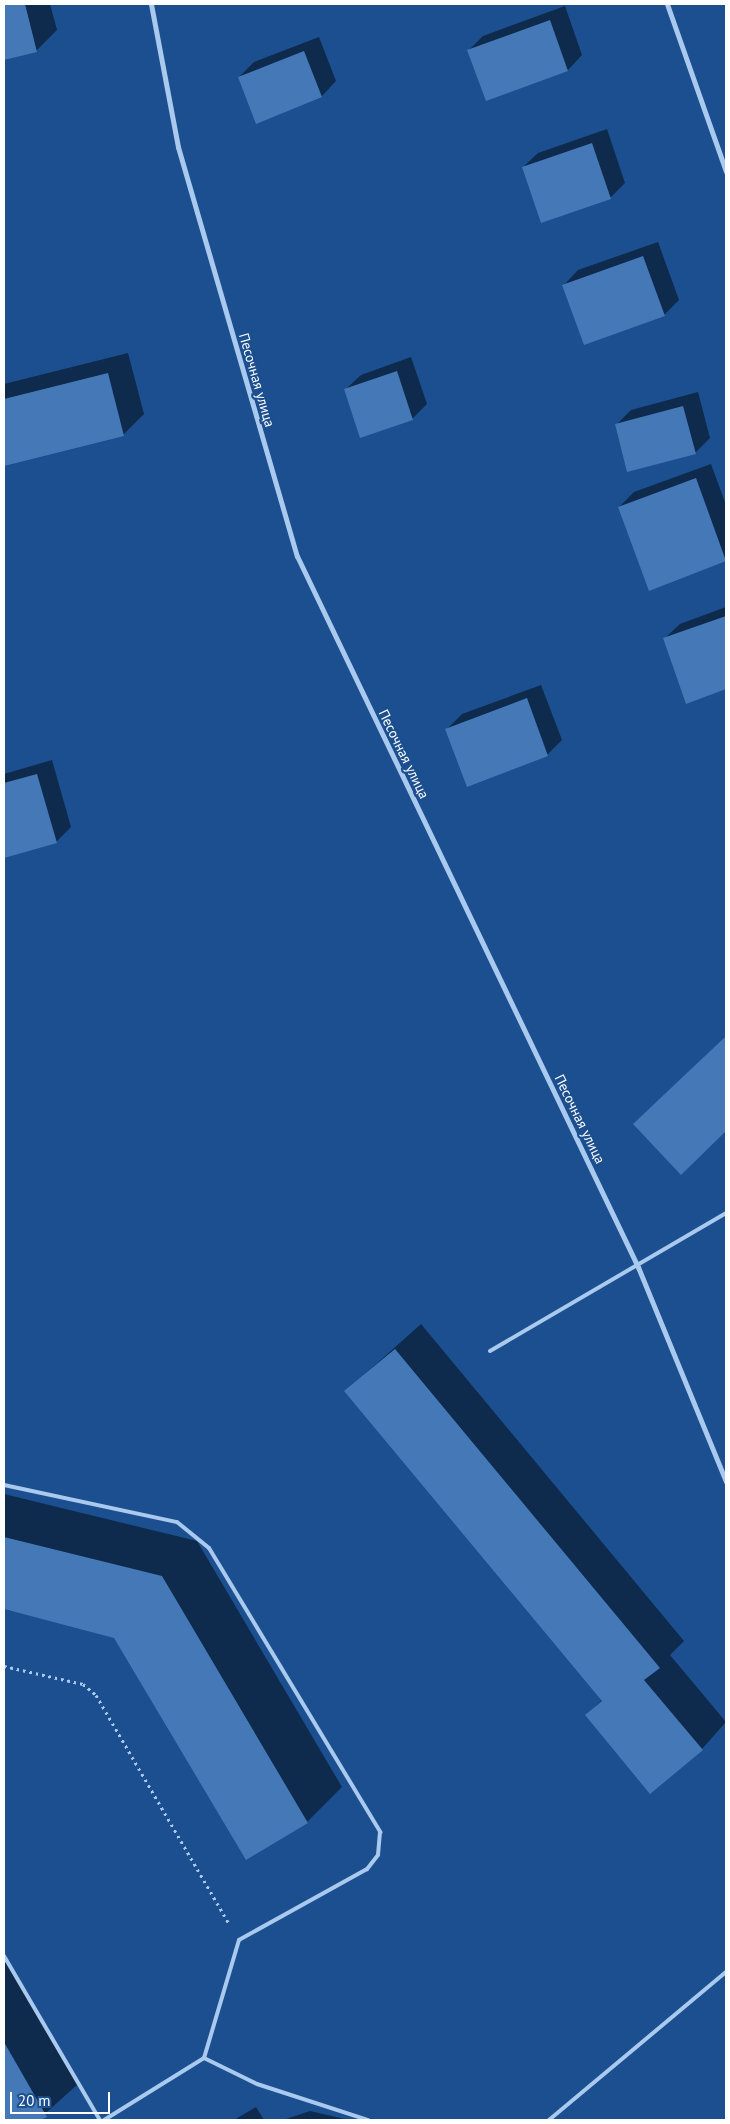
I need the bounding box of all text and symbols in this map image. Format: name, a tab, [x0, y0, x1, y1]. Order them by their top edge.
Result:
street label: Песочная улица	[236, 331, 278, 429]
street label: Песочная улица	[375, 707, 433, 801]
street label: Песочная улица	[551, 1072, 609, 1166]
scale bar	[12, 2082, 112, 2114]
text: 20 m	[18, 2091, 51, 2110]

